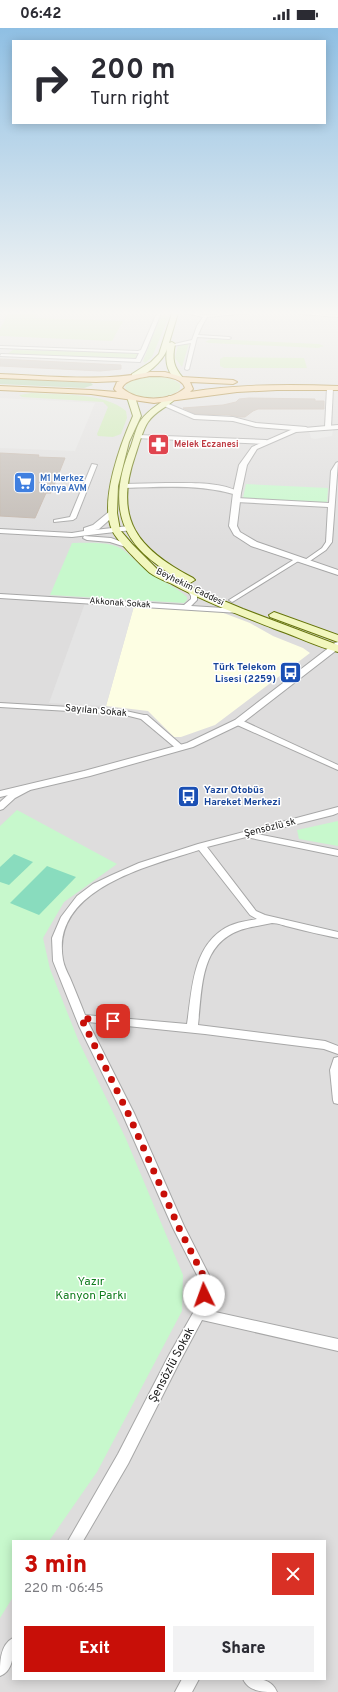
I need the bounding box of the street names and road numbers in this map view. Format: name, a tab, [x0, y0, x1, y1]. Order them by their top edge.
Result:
street label: Beyhekim Caddesi	[154, 566, 226, 608]
street label: Akkonak Sokak	[89, 595, 151, 611]
street label: Sayılan Sokak	[64, 702, 128, 720]
street label: Şensözlü sk	[243, 815, 297, 841]
street label: Şensözlü Sokak	[145, 1324, 199, 1406]

